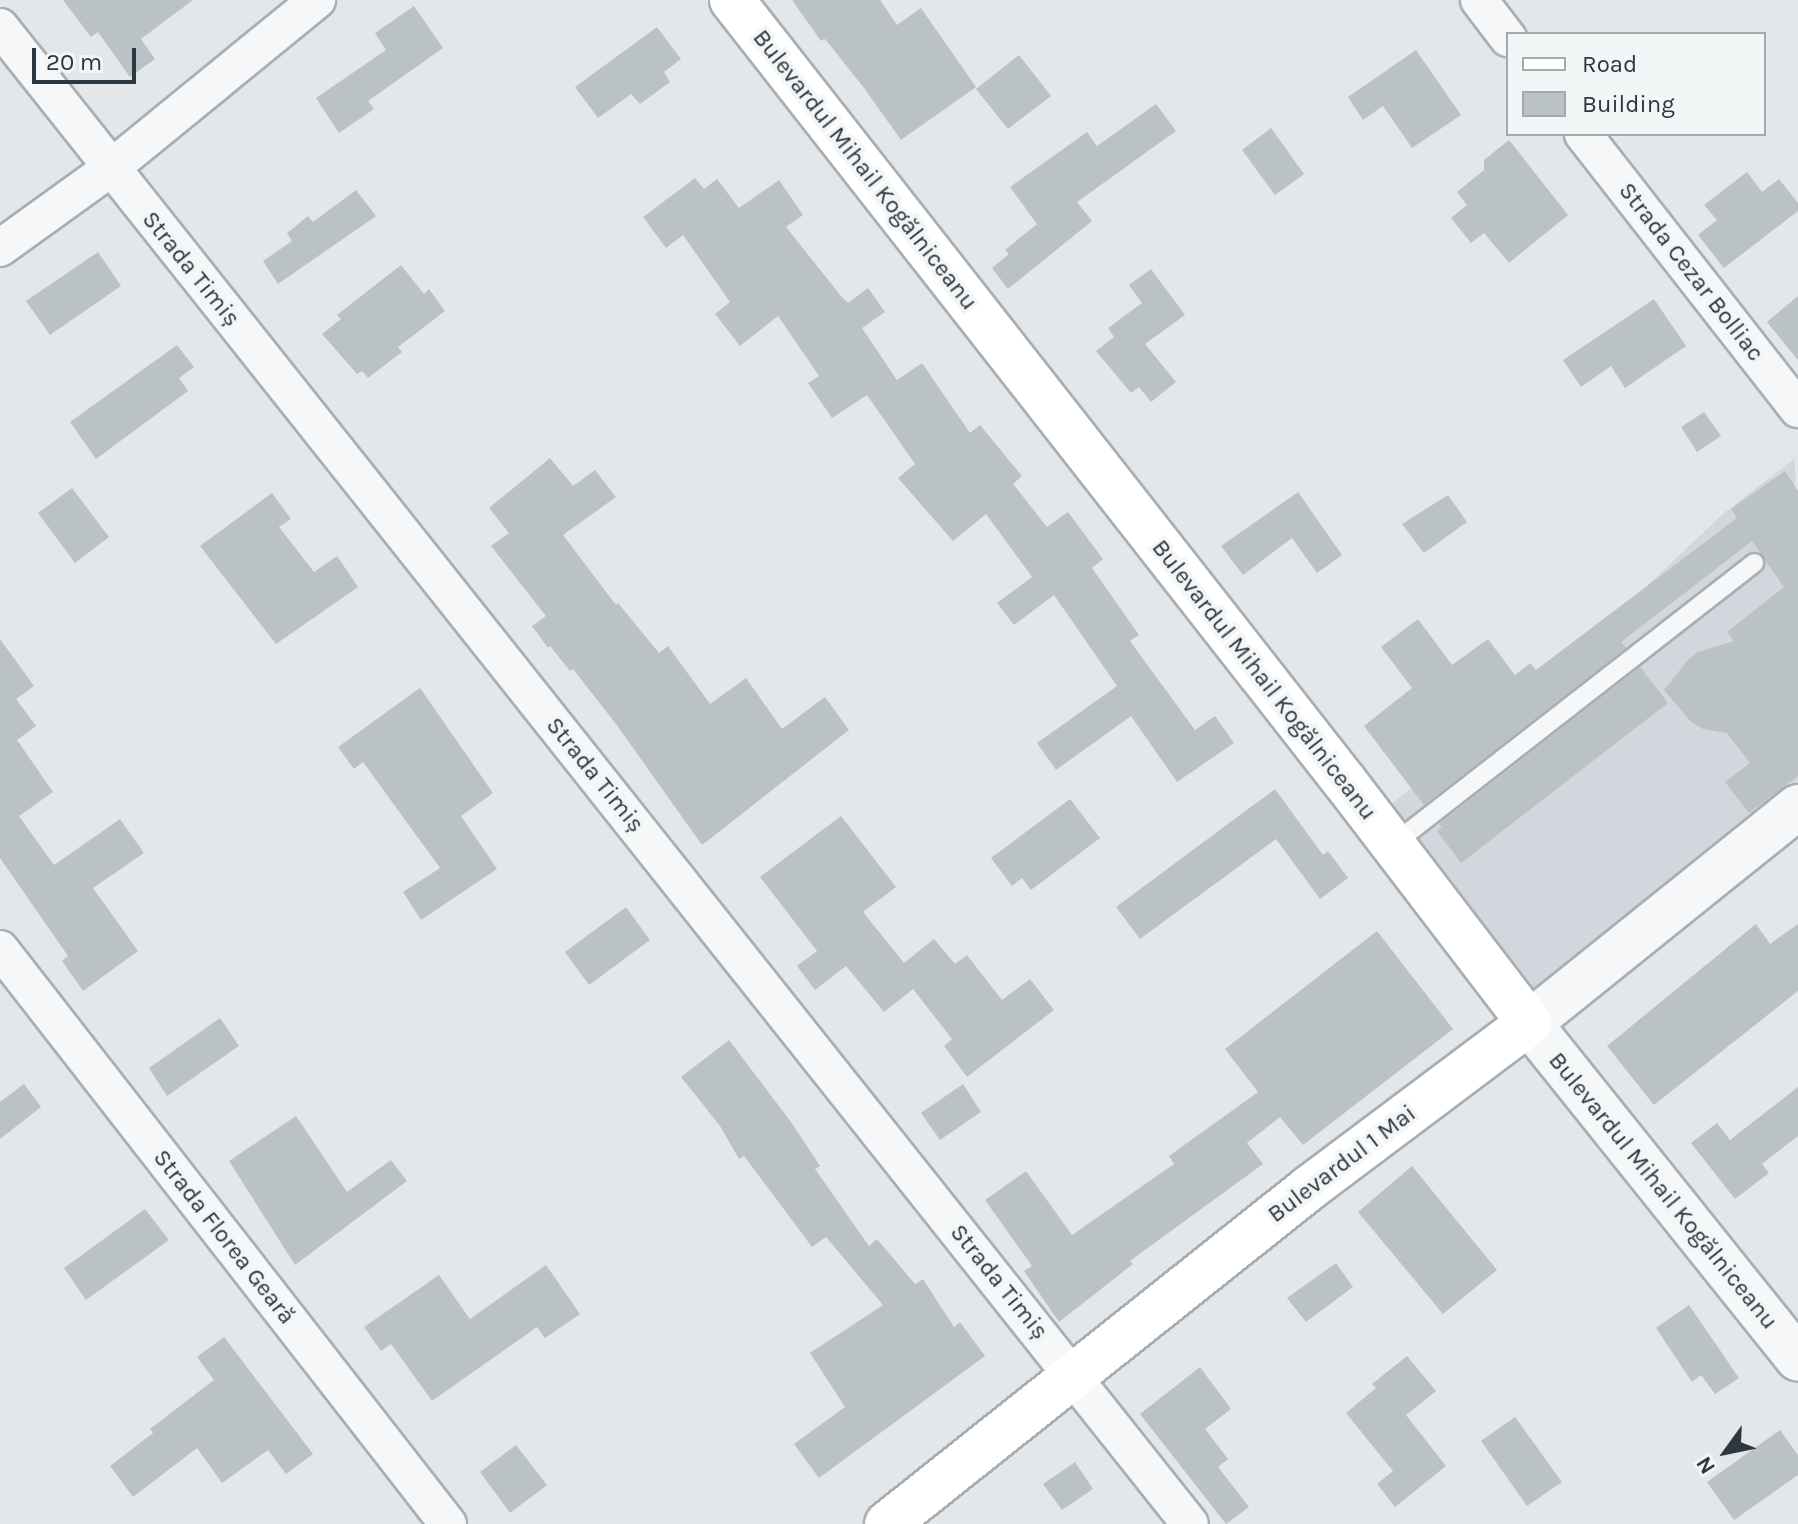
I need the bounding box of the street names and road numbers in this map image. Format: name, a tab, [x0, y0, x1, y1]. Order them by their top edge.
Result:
street label: Bulevardul Mihail Kogălniceanu	[746, 24, 984, 316]
street label: Strada Cezar Bolliac	[1612, 177, 1770, 367]
street label: Strada Timiș	[136, 206, 246, 332]
street label: Bulevardul Mihail Kogălniceanu	[1145, 534, 1383, 826]
street label: Strada Timiș	[540, 712, 650, 838]
street label: Bulevardul Mihail Kogălniceanu	[1542, 1047, 1784, 1335]
street label: Bulevardul 1 Mai	[1262, 1099, 1422, 1229]
street label: Strada Florea Geară	[147, 1144, 301, 1330]
street label: Strada Timiș	[944, 1219, 1054, 1345]

